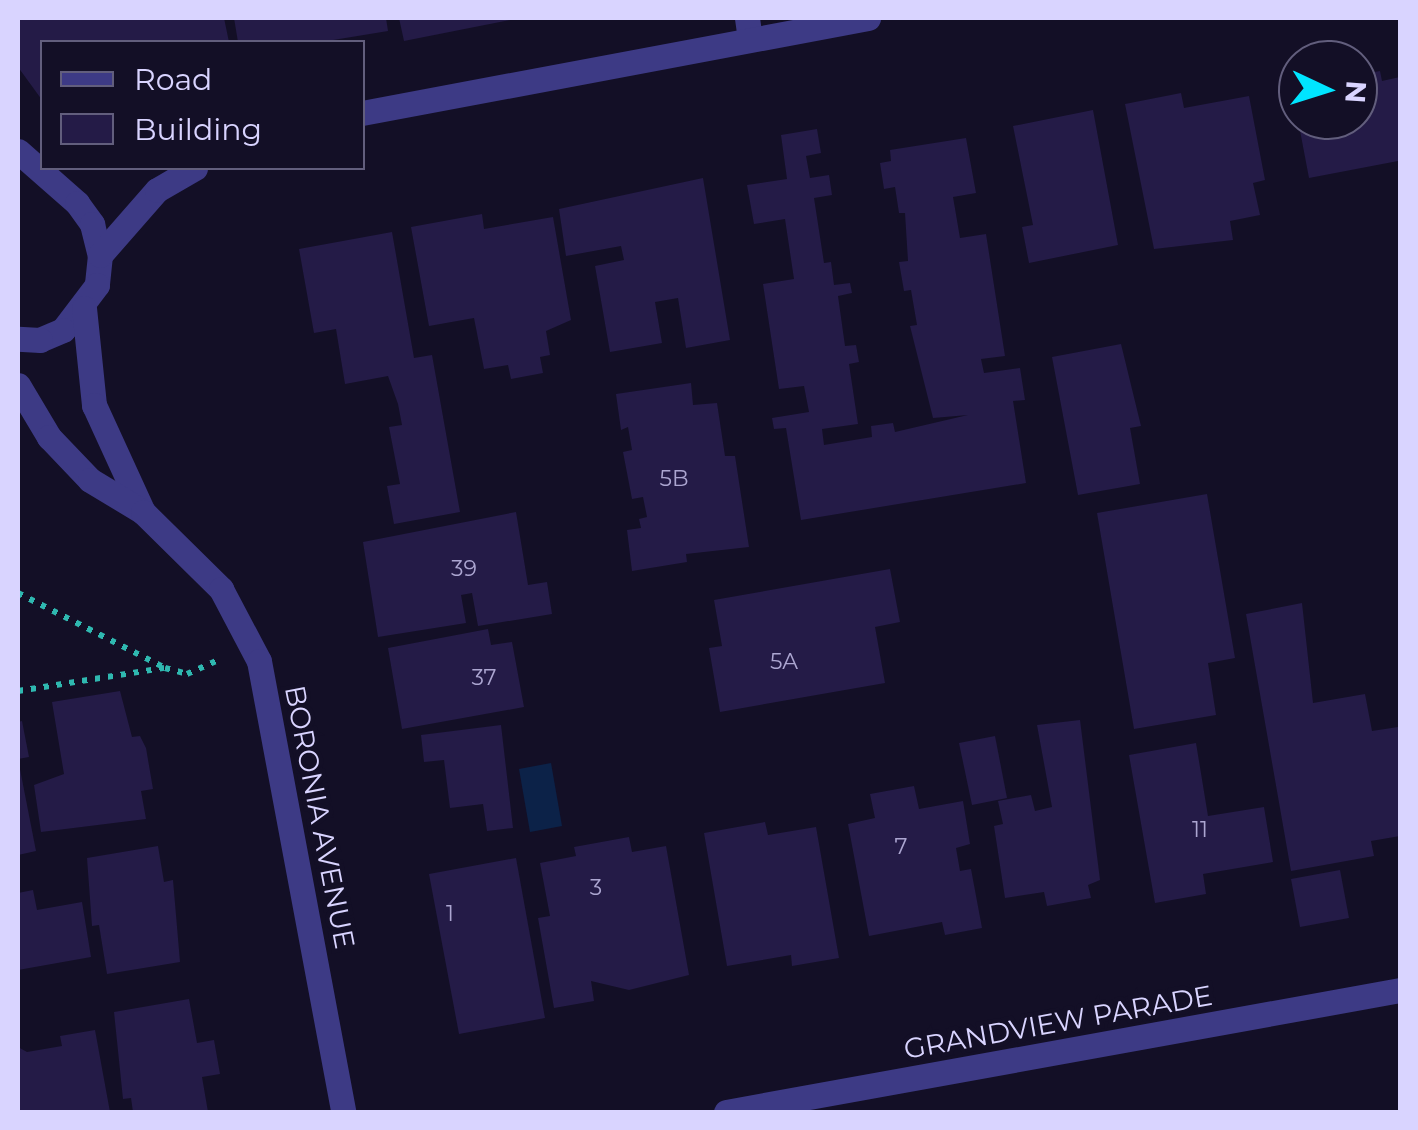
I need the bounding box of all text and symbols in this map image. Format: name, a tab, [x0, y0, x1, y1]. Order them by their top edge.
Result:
legend	[40, 40, 365, 170]
north arrow	[1278, 40, 1378, 140]
text: Road	[134, 61, 212, 98]
text: N	[1338, 79, 1374, 104]
text: Building	[134, 111, 262, 148]
house number: 5B	[659, 466, 689, 492]
house number: 39	[451, 556, 477, 582]
house number: 5A	[770, 649, 798, 675]
house number: 37	[471, 665, 497, 691]
street label: BORONIA AVENUE	[278, 682, 362, 952]
house number: 11	[1192, 817, 1208, 843]
house number: 7	[895, 834, 907, 860]
house number: 3	[590, 875, 602, 901]
house number: 1	[446, 901, 454, 927]
street label: GRANDVIEW PARADE	[901, 978, 1215, 1066]

